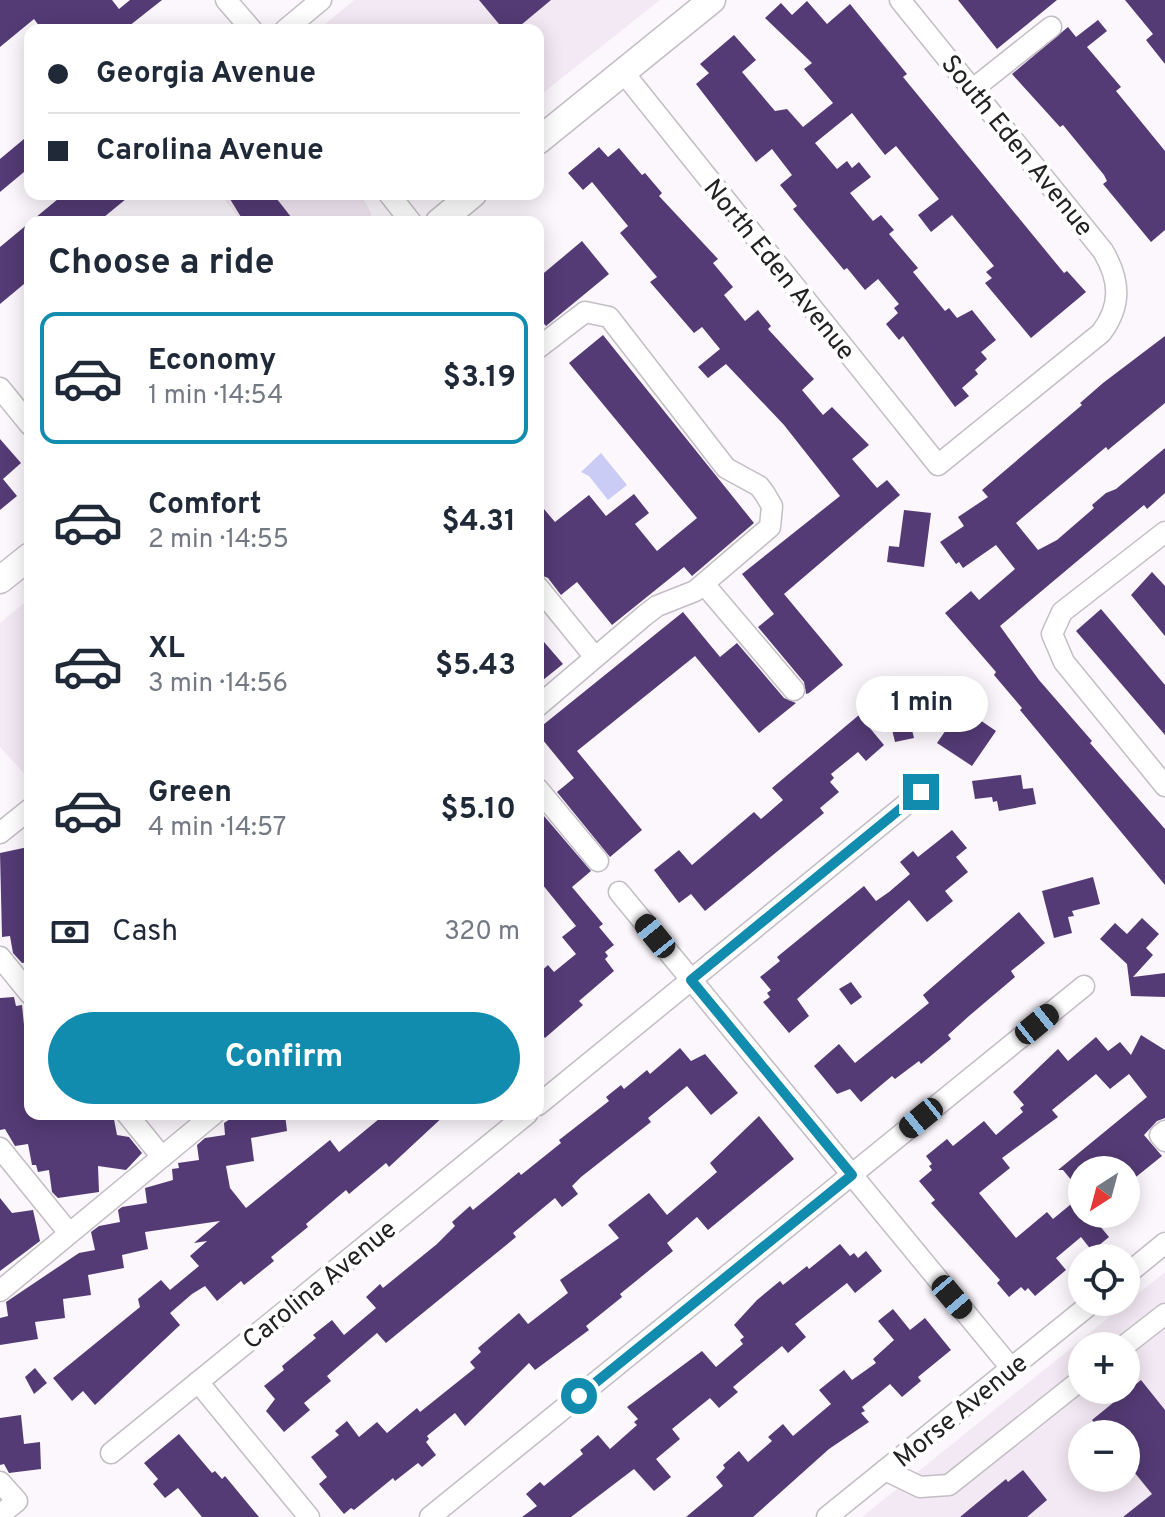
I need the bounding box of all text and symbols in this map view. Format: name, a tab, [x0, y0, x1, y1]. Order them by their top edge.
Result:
street label: South Eden Avenue	[933, 49, 1100, 244]
text: Georgia Avenue	[96, 56, 316, 93]
text: Carolina Avenue	[96, 133, 324, 170]
street label: North Eden Avenue	[695, 173, 861, 368]
text: Choose a ride	[48, 241, 274, 287]
icon: car	[52, 342, 124, 414]
text: Economy	[148, 343, 276, 380]
text: $3.19	[443, 360, 516, 397]
text: 1 min · 14:54	[148, 380, 283, 413]
icon: car	[52, 486, 124, 558]
text: Comfort	[148, 487, 261, 524]
text: $4.31	[441, 504, 516, 541]
text: 2 min · 14:55	[148, 524, 289, 557]
icon: car	[52, 630, 124, 702]
text: XL	[148, 631, 185, 668]
text: $5.43	[435, 648, 516, 685]
text: 3 min · 14:56	[148, 668, 288, 701]
callout: 1 min	[855, 676, 987, 732]
text: 1 min	[891, 687, 953, 720]
icon: car	[52, 774, 124, 846]
route end	[903, 774, 939, 810]
text: Green	[148, 775, 232, 812]
text: $5.10	[441, 792, 516, 829]
text: 4 min · 14:57	[148, 812, 286, 845]
icon: cash	[48, 910, 92, 954]
car	[631, 910, 679, 962]
text: Cash	[112, 914, 178, 951]
text: 320 m	[444, 916, 520, 949]
car	[1011, 1000, 1063, 1048]
button: Confirm	[48, 1012, 520, 1104]
car	[895, 1094, 947, 1142]
north arrow	[1068, 1156, 1140, 1228]
map controls	[1068, 1156, 1140, 1492]
street label: Carolina Avenue	[237, 1214, 404, 1358]
button: locate	[1068, 1244, 1140, 1316]
car	[927, 1271, 977, 1323]
button: +	[1068, 1332, 1140, 1404]
street label: Morse Avenue	[888, 1348, 1035, 1476]
route start	[561, 1378, 597, 1414]
button: −	[1068, 1420, 1140, 1492]

